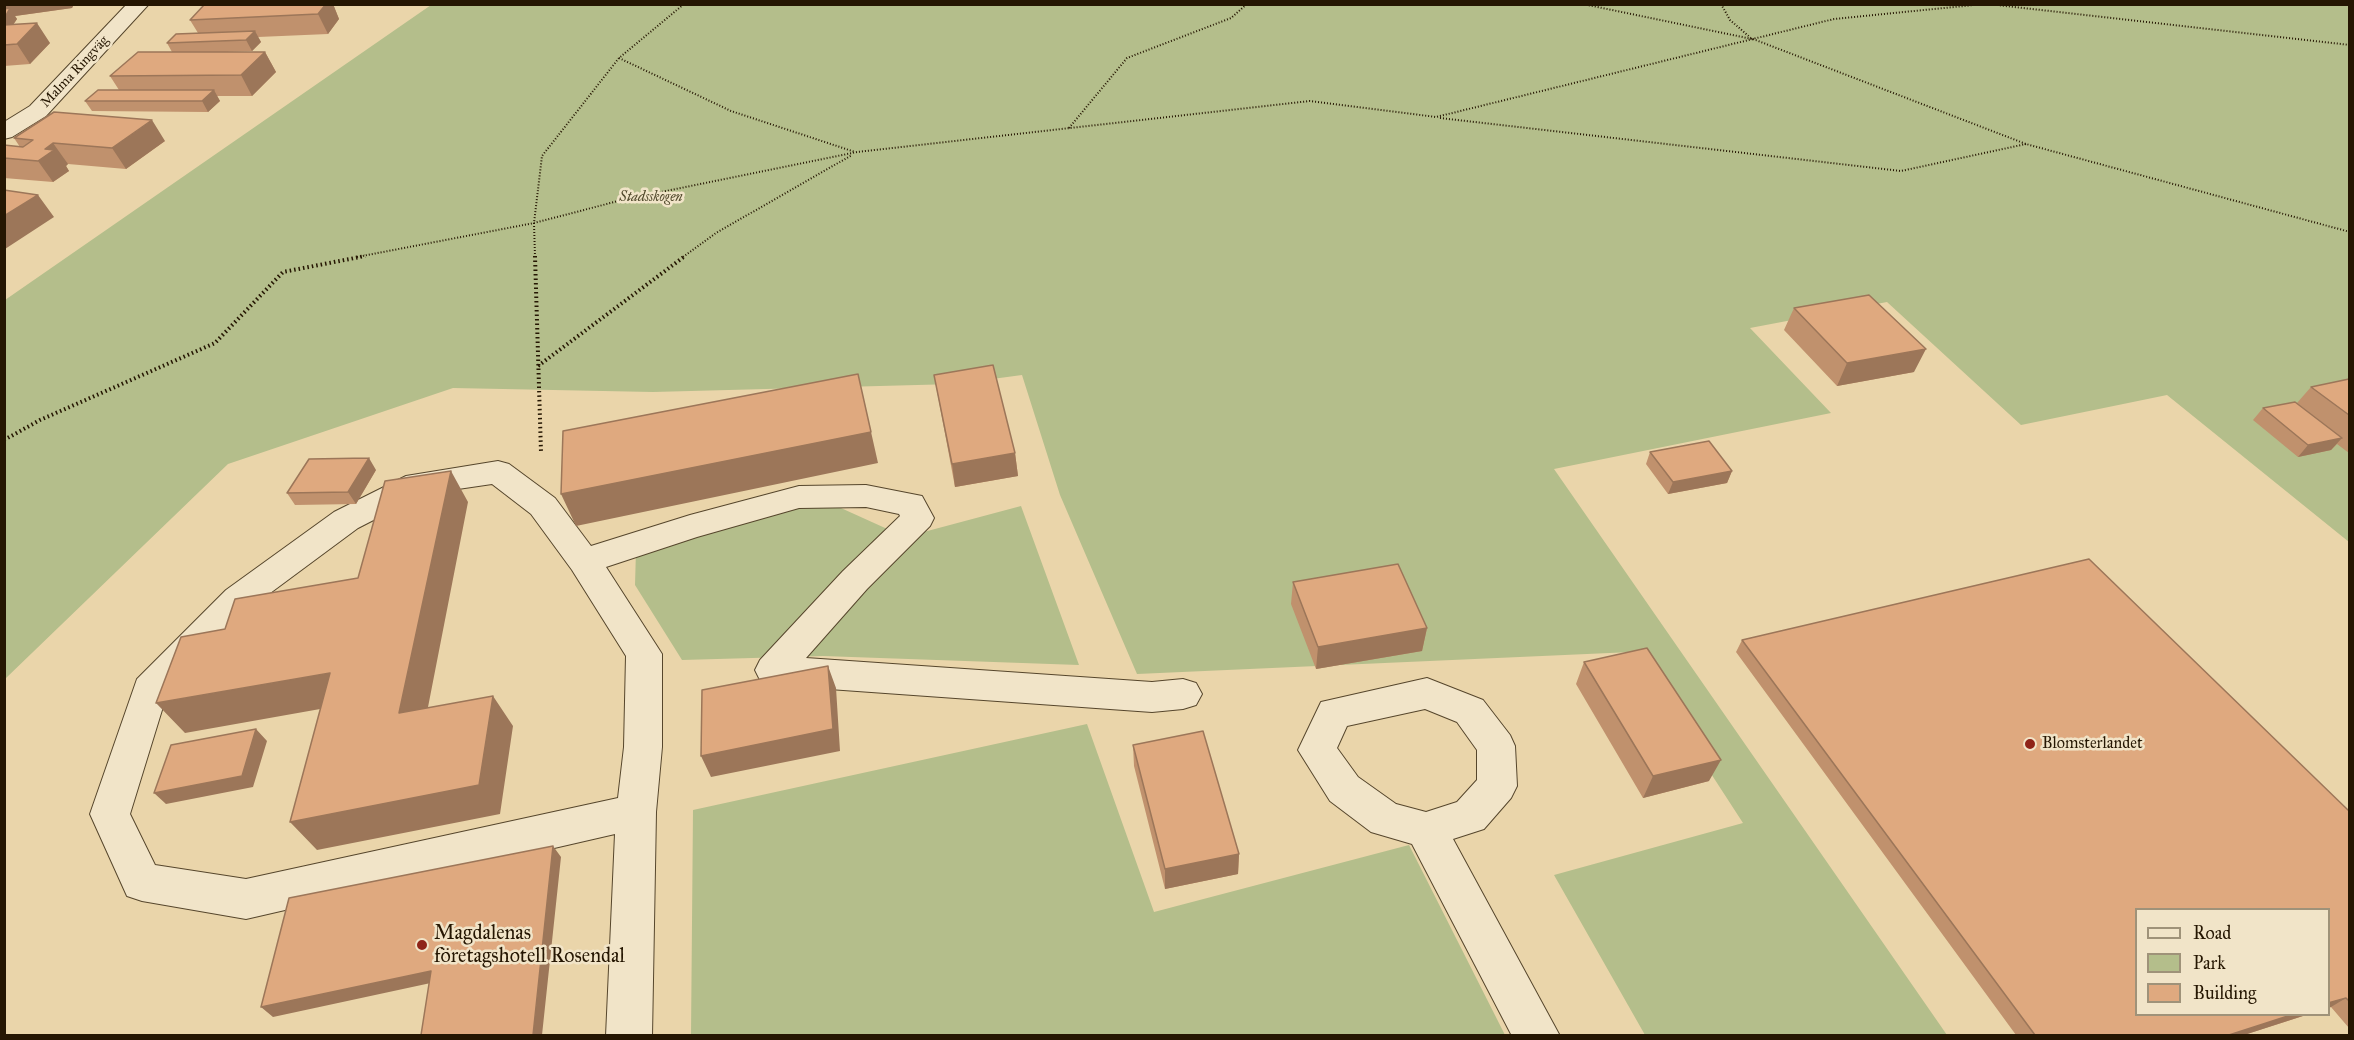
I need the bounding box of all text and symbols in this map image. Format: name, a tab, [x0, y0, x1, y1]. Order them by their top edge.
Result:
street label: Malma Ringväg	[37, 33, 113, 111]
park label: Stadsskogen	[619, 190, 683, 206]
place label: Blomsterlandet	[2042, 734, 2143, 754]
marker: Blomsterlandet	[2023, 737, 2037, 751]
legend	[2135, 908, 2330, 1016]
place label: Magdalenas företagshotell Rosendal	[434, 922, 625, 969]
text: Road	[2193, 922, 2231, 944]
marker: Magdalenas företagshotell Rosendal	[415, 938, 429, 952]
text: Park	[2193, 952, 2226, 974]
text: Building	[2193, 982, 2256, 1004]

